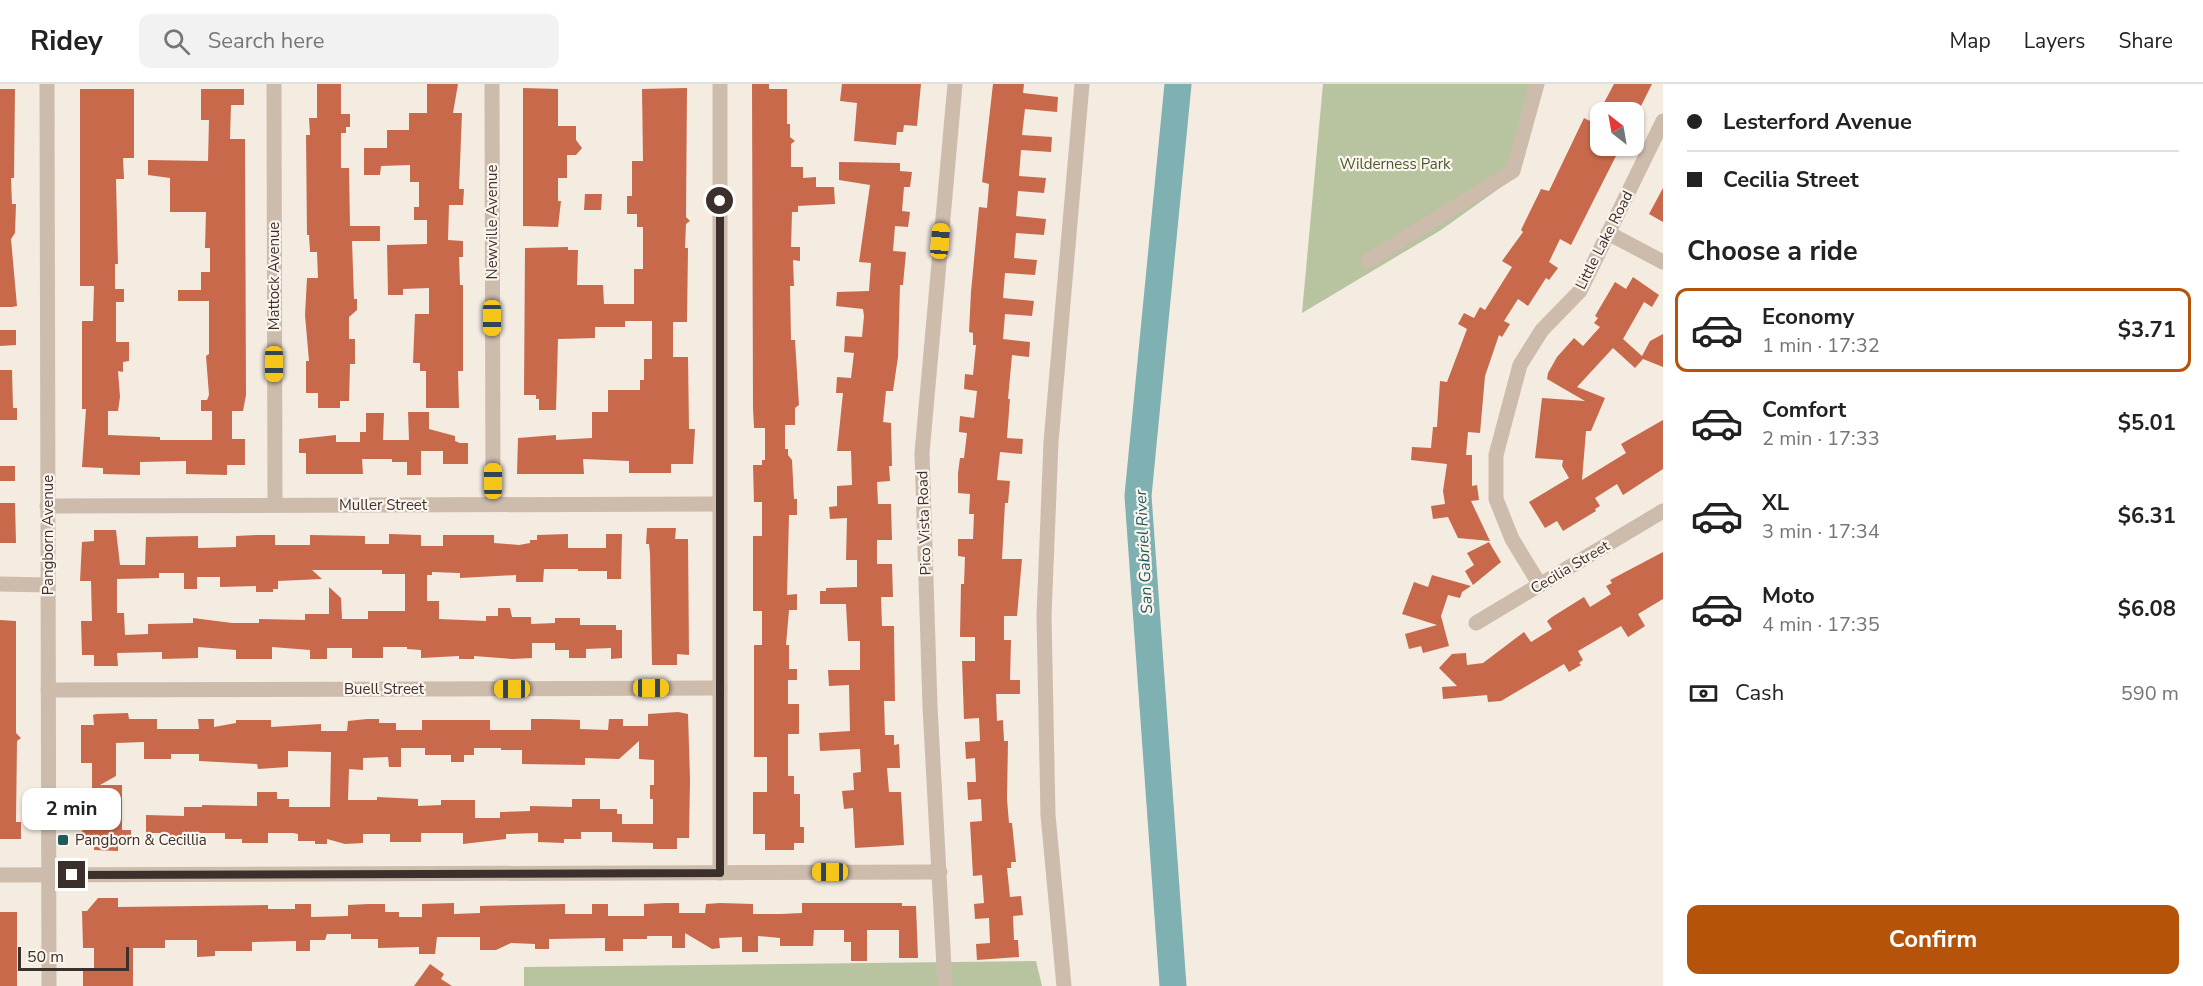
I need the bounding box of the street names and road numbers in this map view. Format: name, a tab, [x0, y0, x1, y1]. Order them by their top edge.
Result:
street label: Newville Avenue	[482, 165, 502, 279]
street label: Little Lake Road	[1571, 187, 1637, 293]
street label: Mattock Avenue	[264, 222, 284, 330]
street label: Pico Vista Road	[912, 470, 936, 576]
street label: Pangborn Avenue	[38, 475, 58, 595]
street label: Muller Street	[339, 495, 428, 515]
street label: Cecilia Street	[1527, 535, 1614, 598]
street label: Buell Street	[344, 679, 425, 699]

